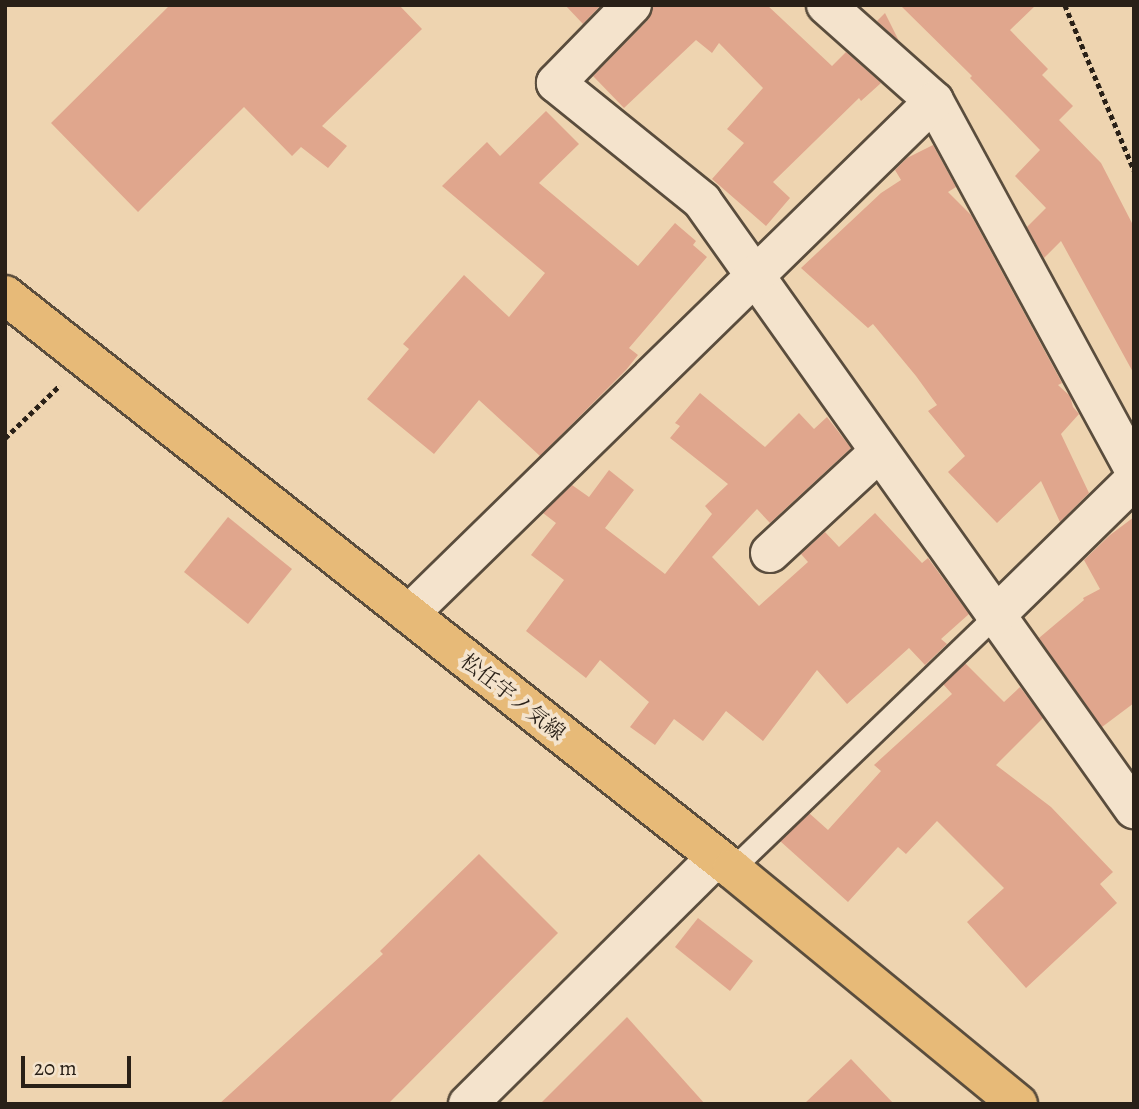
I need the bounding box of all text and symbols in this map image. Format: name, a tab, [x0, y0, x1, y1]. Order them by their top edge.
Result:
street label: 松任宇ノ気線	[456, 648, 570, 746]
scale bar	[24, 1042, 135, 1086]
text: 20 m	[34, 1054, 77, 1082]

